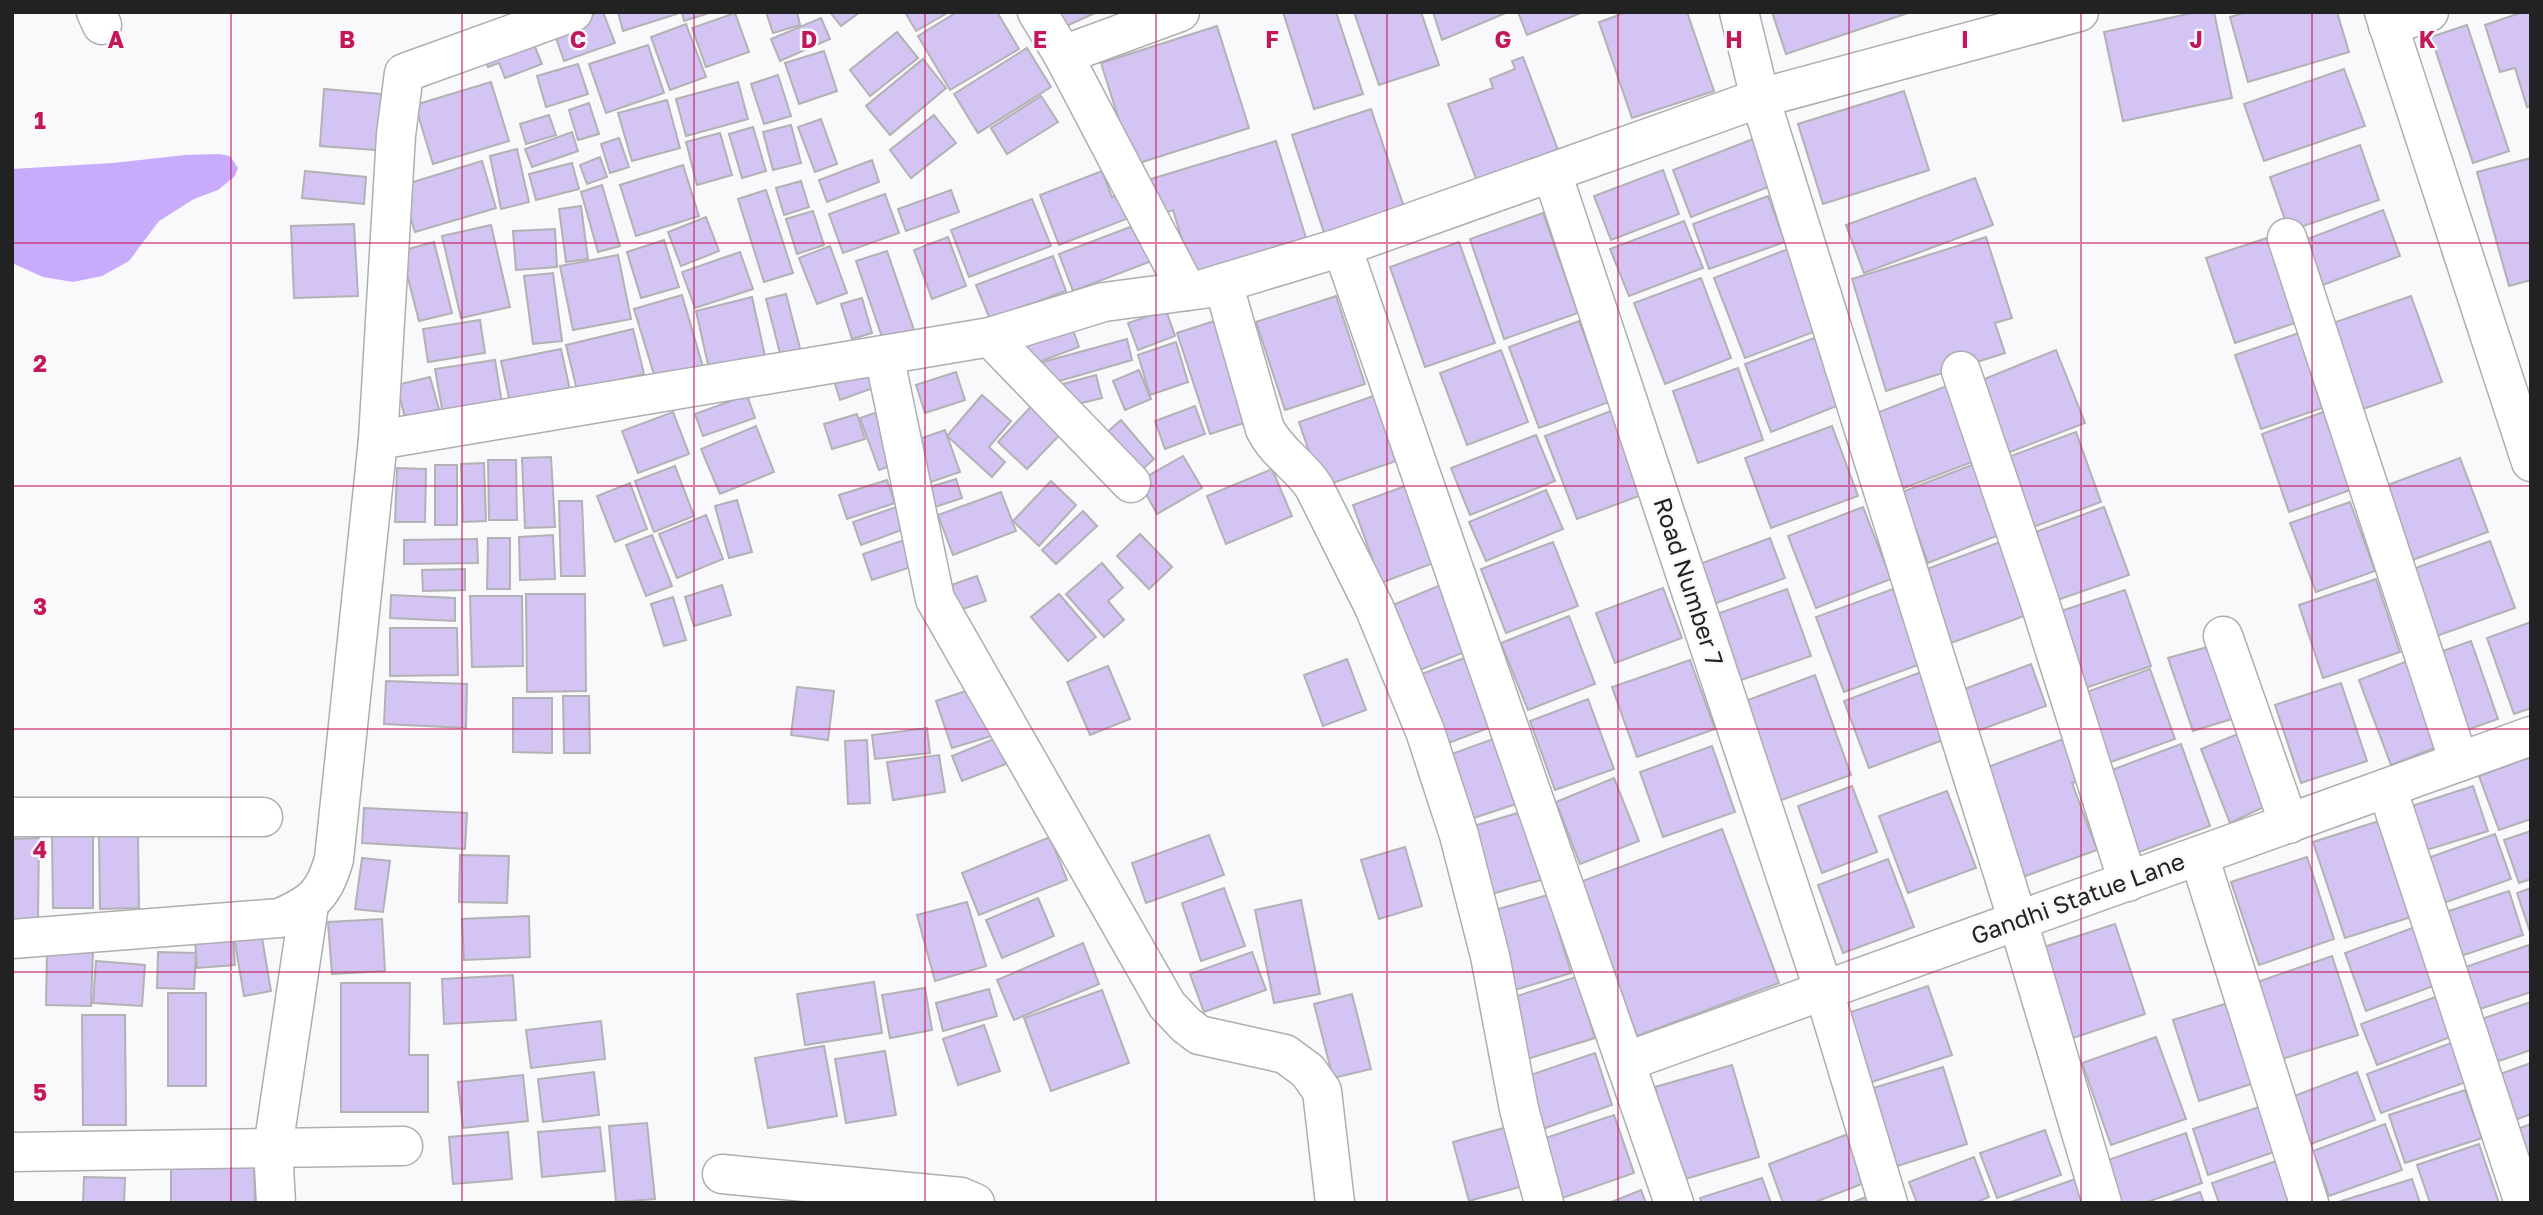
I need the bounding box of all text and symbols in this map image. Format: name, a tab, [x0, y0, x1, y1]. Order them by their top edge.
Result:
text: A	[108, 25, 125, 53]
text: B	[339, 25, 355, 53]
text: C	[570, 25, 586, 53]
text: D	[801, 25, 817, 53]
text: E	[1033, 25, 1047, 53]
text: F	[1265, 25, 1279, 53]
text: G	[1495, 25, 1511, 53]
text: H	[1725, 25, 1743, 53]
text: I	[1961, 25, 1969, 53]
text: J	[2189, 25, 2203, 53]
text: K	[2419, 25, 2436, 53]
text: 1	[34, 106, 46, 134]
text: 2	[33, 349, 47, 377]
street label: Road Number 7	[1649, 494, 1730, 670]
text: 3	[33, 592, 47, 620]
text: 4	[33, 835, 47, 863]
street label: Gandhi Statue Lane	[1967, 845, 2188, 950]
text: 5	[33, 1078, 47, 1106]

